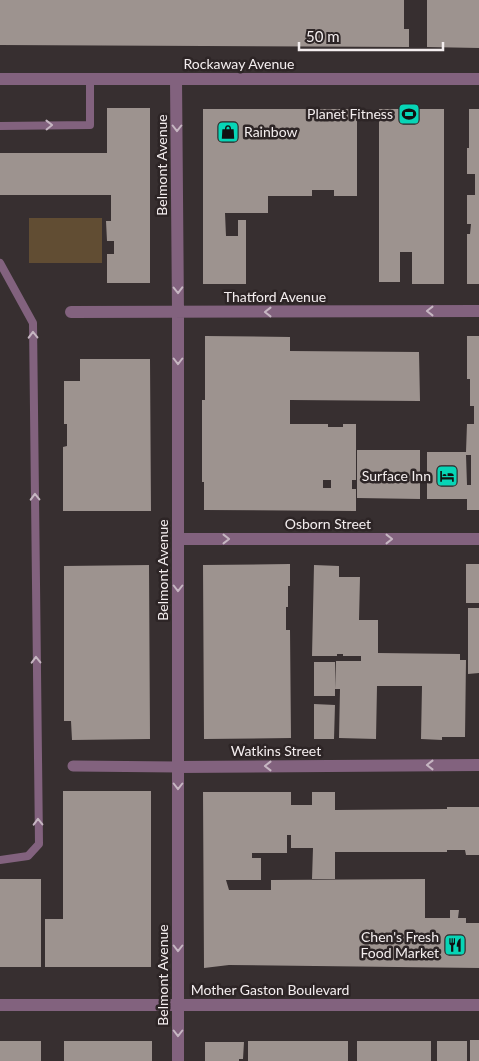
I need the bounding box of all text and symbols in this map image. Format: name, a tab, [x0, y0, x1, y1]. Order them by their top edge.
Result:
scale bar	[299, 20, 443, 52]
text: 50 m	[306, 27, 340, 45]
street label: Rockaway Avenue	[183, 55, 295, 72]
sports icon: Planet Fitness	[397, 102, 421, 126]
place label: Planet Fitness	[307, 105, 393, 122]
street label: Belmont Avenue	[153, 114, 170, 216]
one-way arrow	[45, 120, 53, 130]
shop icon: Rainbow	[216, 120, 240, 144]
place label: Rainbow	[244, 123, 297, 140]
one-way arrow	[172, 124, 182, 132]
one-way arrow	[173, 286, 183, 294]
street label: Thatford Avenue	[224, 288, 326, 305]
one-way arrow	[426, 306, 434, 316]
one-way arrow	[264, 307, 272, 317]
one-way arrow	[28, 330, 38, 338]
one-way arrow	[173, 358, 183, 365]
hotel icon: Surface Inn	[435, 464, 459, 488]
place label: Surface Inn	[362, 467, 431, 484]
one-way arrow	[30, 493, 40, 500]
street label: Osborn Street	[285, 515, 371, 532]
street label: Belmont Avenue	[154, 519, 171, 621]
one-way arrow	[223, 534, 231, 544]
one-way arrow	[386, 534, 393, 544]
one-way arrow	[173, 584, 183, 592]
one-way arrow	[31, 655, 41, 663]
street label: Watkins Street	[231, 742, 321, 759]
one-way arrow	[426, 760, 434, 770]
one-way arrow	[264, 761, 272, 771]
one-way arrow	[173, 782, 183, 790]
one-way arrow	[33, 818, 44, 826]
street label: Belmont Avenue	[154, 924, 171, 1026]
place label: Chen's Fresh Food Market	[360, 928, 439, 961]
restaurant icon: Chen's Fresh Food Market	[443, 933, 467, 957]
one-way arrow	[173, 944, 183, 952]
street label: Mother Gaston Boulevard	[191, 981, 349, 998]
one-way arrow	[173, 1030, 183, 1037]

